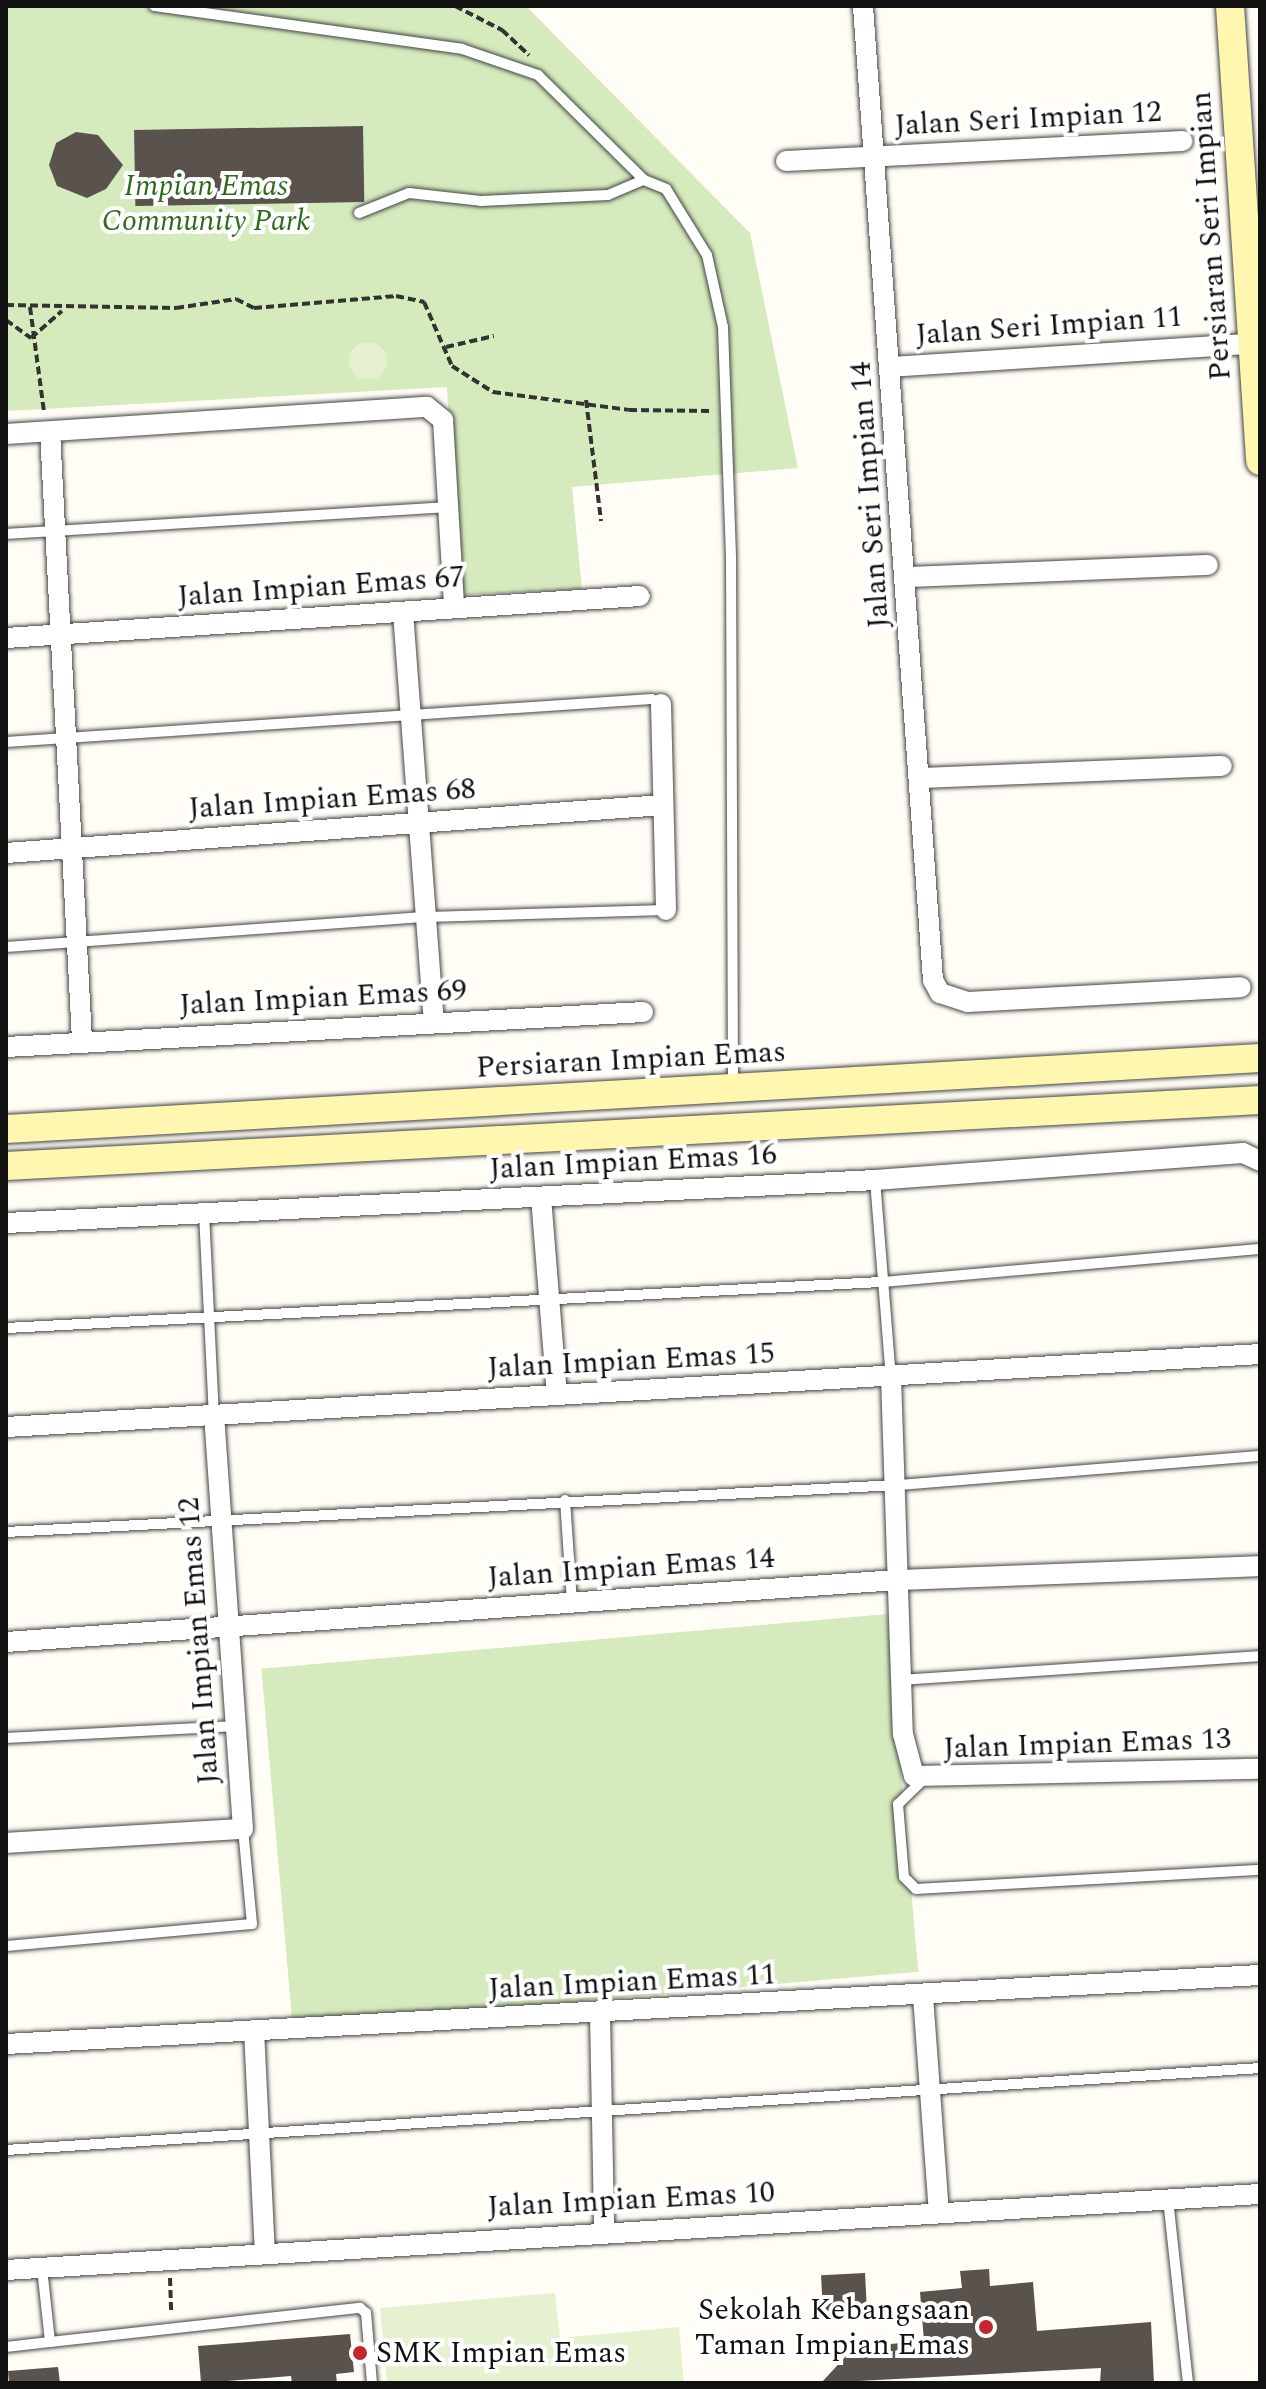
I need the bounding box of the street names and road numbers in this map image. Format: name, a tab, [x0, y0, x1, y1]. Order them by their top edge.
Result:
street label: Persiaran Seri Impian	[1183, 90, 1239, 382]
street label: Jalan Seri Impian 12	[894, 94, 1162, 144]
street label: Jalan Seri Impian 11	[914, 299, 1184, 353]
street label: Jalan Seri Impian 14	[843, 360, 897, 630]
street label: Jalan Impian Emas 67	[176, 559, 466, 615]
street label: Jalan Impian Emas 68	[187, 771, 477, 827]
street label: Jalan Impian Emas 69	[178, 972, 468, 1024]
street label: Persiaran Impian Emas	[475, 1034, 787, 1086]
street label: Jalan Impian Emas 16	[488, 1136, 778, 1188]
street label: Jalan Impian Emas 15	[486, 1335, 776, 1387]
street label: Jalan Impian Emas 12	[171, 1496, 227, 1786]
street label: Jalan Impian Emas 14	[486, 1540, 776, 1596]
street label: Jalan Impian Emas 13	[943, 1721, 1231, 1767]
street label: Jalan Impian Emas 11	[487, 1956, 777, 2008]
street label: Jalan Impian Emas 10	[486, 2174, 776, 2226]

